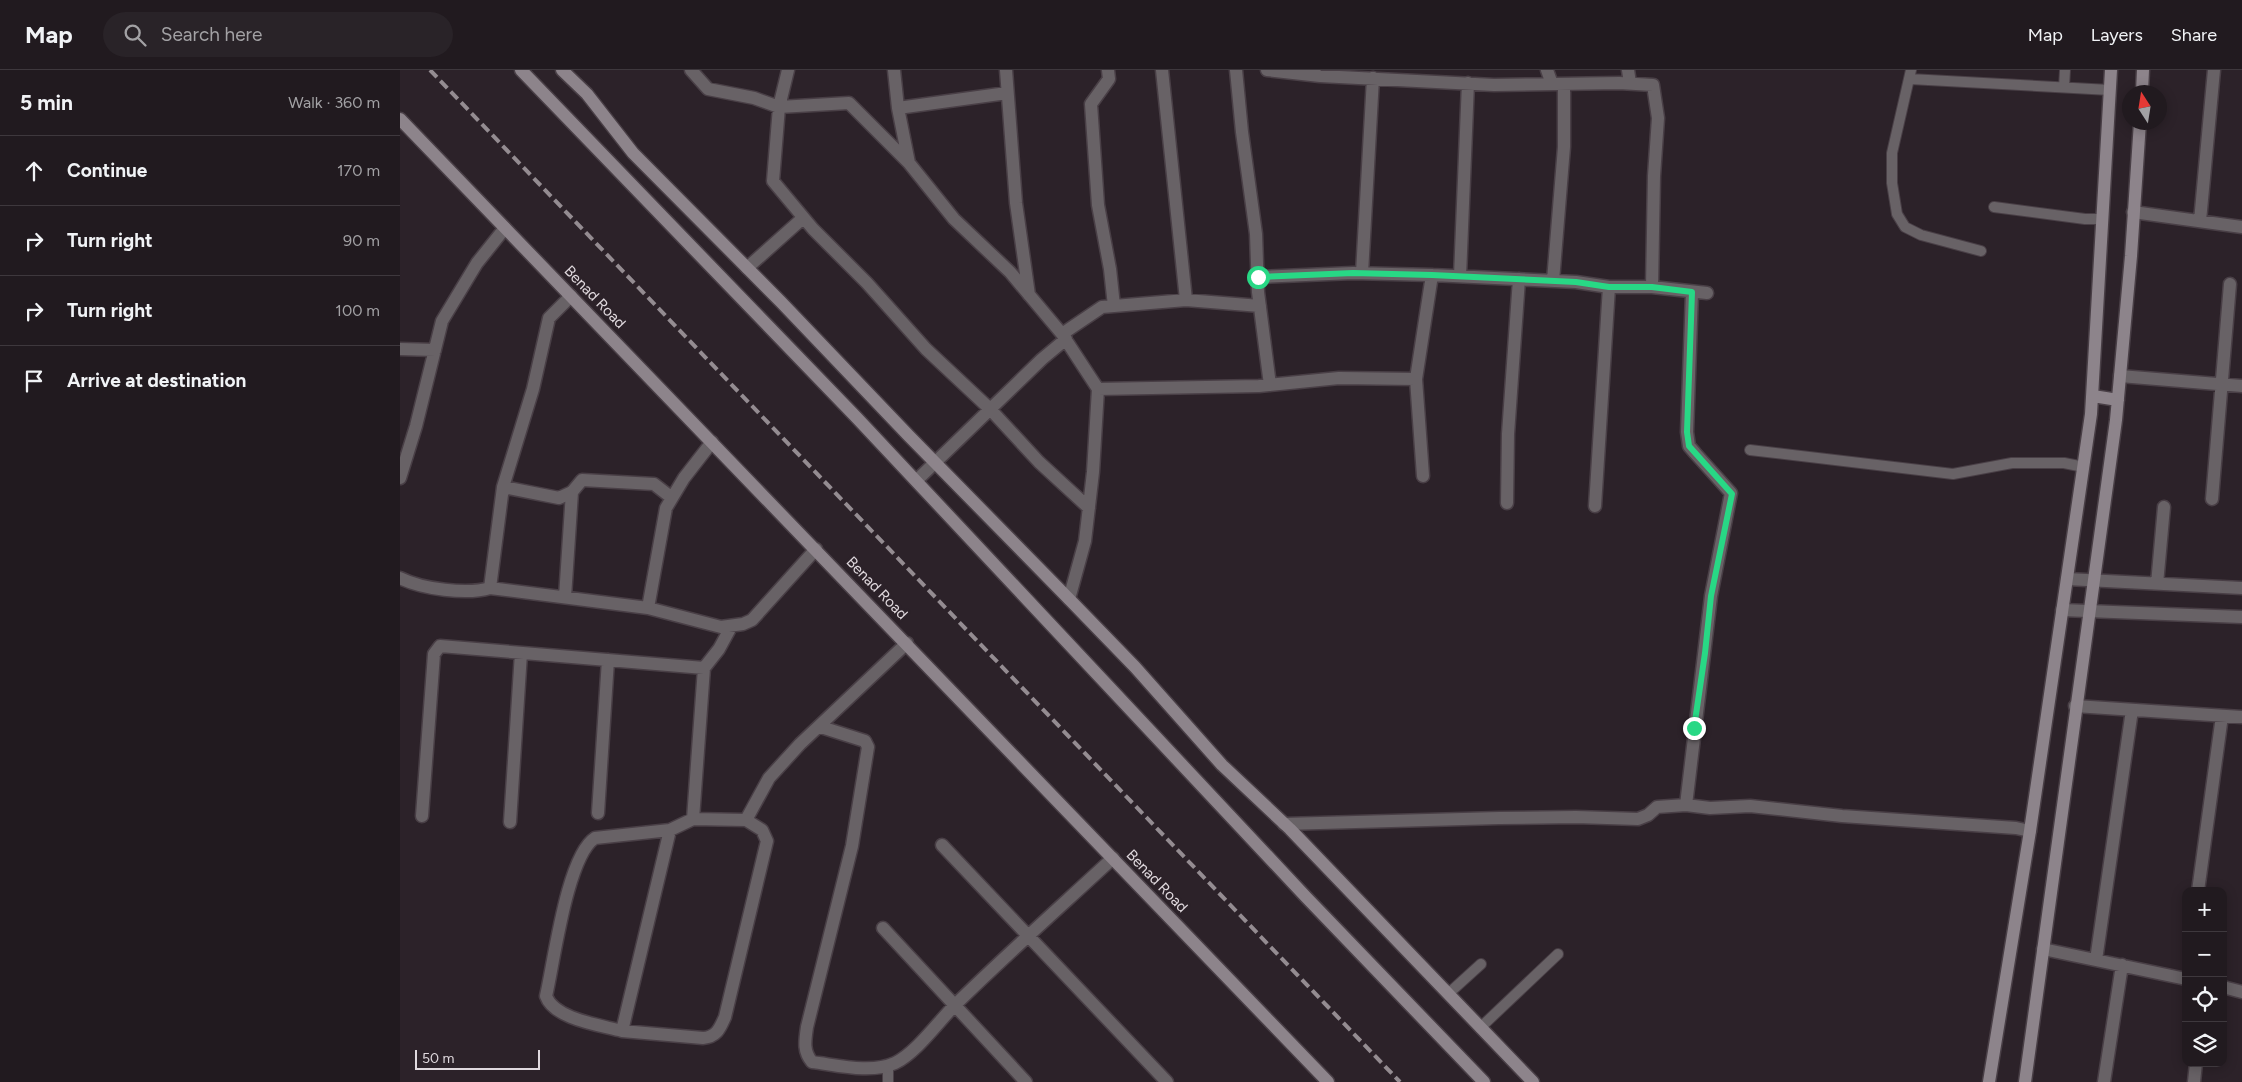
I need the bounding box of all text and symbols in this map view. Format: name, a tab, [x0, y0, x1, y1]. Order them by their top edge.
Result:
search box	[103, 12, 453, 57]
text: Map	[25, 20, 73, 49]
icon: search	[121, 21, 149, 49]
text: Search here	[161, 23, 262, 46]
text: Map	[2028, 24, 2063, 46]
text: Layers	[2091, 24, 2143, 46]
text: Share	[2171, 24, 2217, 46]
north arrow	[2122, 85, 2167, 130]
text: 5 min	[20, 90, 73, 115]
text: Walk · 360 m	[288, 93, 380, 112]
icon: ahead	[20, 157, 48, 185]
text: Continue	[67, 159, 147, 182]
text: 170 m	[337, 161, 380, 180]
icon: right	[20, 227, 48, 255]
text: Turn right	[67, 229, 153, 252]
text: 90 m	[343, 231, 380, 250]
street label: Benad Road	[561, 262, 629, 332]
route start	[1247, 266, 1270, 289]
icon: right	[20, 297, 48, 325]
text: Turn right	[67, 299, 153, 322]
text: 100 m	[335, 301, 380, 320]
icon: arrive	[20, 367, 48, 395]
text: Arrive at destination	[67, 369, 246, 392]
street label: Benad Road	[843, 553, 911, 623]
route end	[1683, 717, 1706, 740]
street label: Benad Road	[1123, 846, 1191, 916]
map controls	[2182, 887, 2227, 1067]
button: +	[2182, 887, 2227, 932]
button: −	[2182, 932, 2227, 977]
button: locate	[2182, 977, 2227, 1022]
button: layers	[2182, 1022, 2227, 1067]
scale bar	[415, 1047, 540, 1070]
text: 50 m	[422, 1050, 454, 1067]

